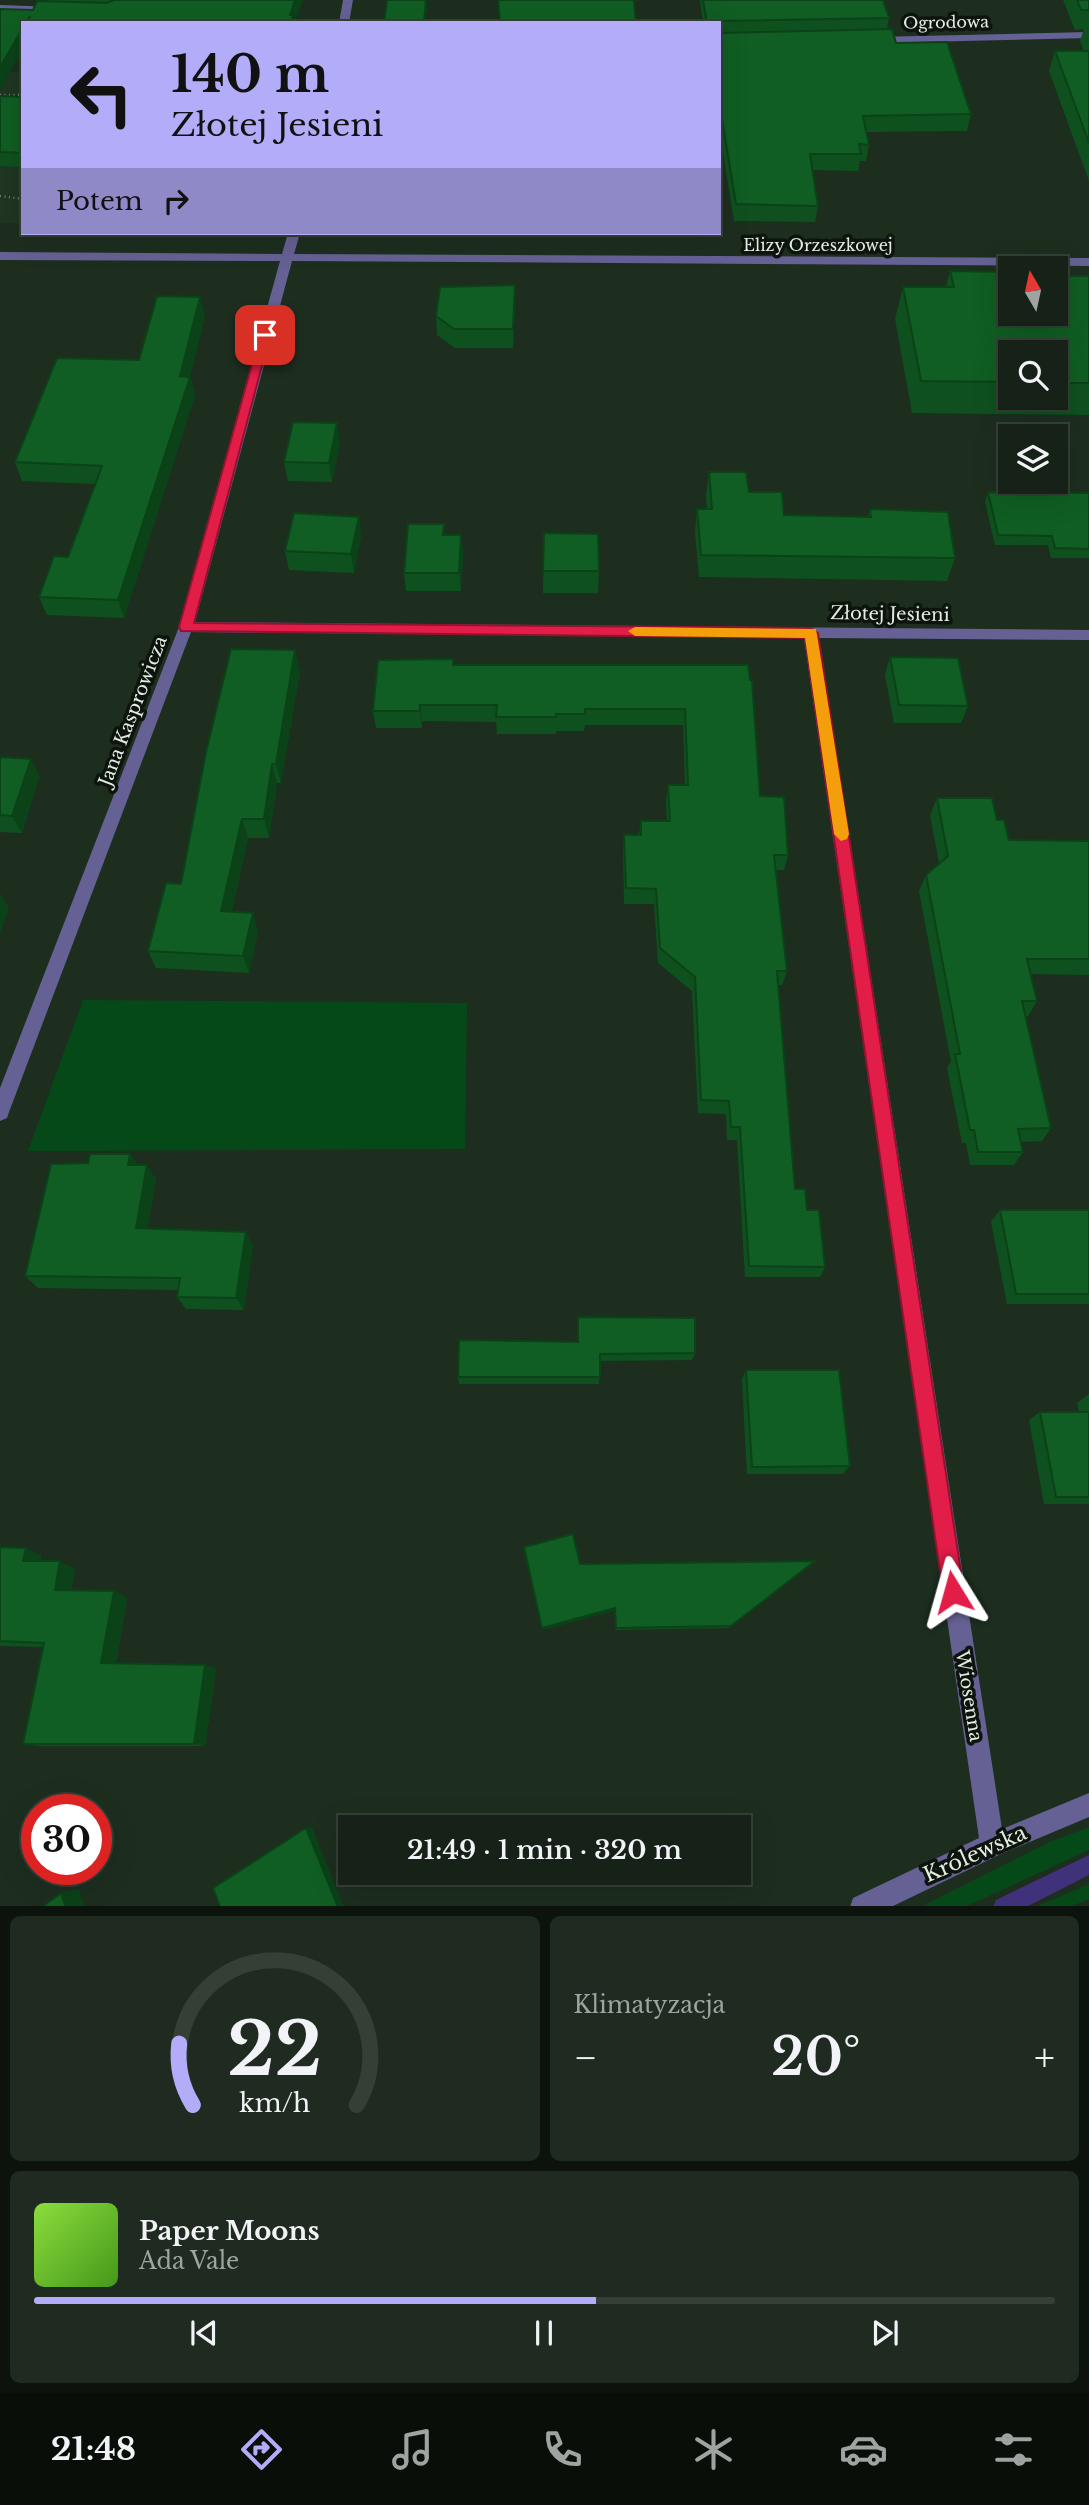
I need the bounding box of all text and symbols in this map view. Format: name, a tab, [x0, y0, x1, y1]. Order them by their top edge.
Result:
street label: Ogrodowa	[903, 11, 989, 33]
text: 140 m	[171, 44, 329, 105]
icon: left	[56, 49, 147, 140]
text: Złotej Jesieni	[171, 105, 383, 145]
icon: right	[157, 182, 195, 220]
text: Potem	[56, 185, 143, 217]
street label: Elizy Orzeszkowej	[743, 235, 893, 255]
north arrow	[998, 256, 1068, 326]
map controls	[998, 256, 1068, 494]
pin	[235, 305, 295, 365]
icon: arrive	[246, 316, 284, 354]
button: search	[998, 340, 1068, 410]
button: layers	[998, 424, 1068, 494]
street label: Złotej Jesieni	[830, 602, 950, 626]
street label: Jana Kasprowicza	[94, 633, 172, 791]
position arrow	[916, 1555, 990, 1629]
street label: Wiosenna	[951, 1648, 987, 1743]
speed limit sign: 30	[21, 1794, 112, 1885]
street label: Królewska	[919, 1820, 1031, 1888]
text: 21:49 · 1 min · 320 m	[407, 1834, 682, 1866]
text: Klimatyzacja	[574, 1991, 725, 2019]
text: 22	[227, 2004, 322, 2095]
text: 20°	[771, 2025, 861, 2089]
text: −	[574, 2034, 598, 2081]
text: +	[1034, 2034, 1055, 2081]
text: km/h	[239, 2087, 310, 2118]
text: Paper Moons	[139, 2215, 320, 2247]
text: Ada Vale	[139, 2247, 239, 2275]
icon: previous	[185, 2314, 223, 2352]
icon: pause	[525, 2314, 563, 2352]
icon: next	[866, 2314, 904, 2352]
icon: directions	[237, 2425, 286, 2474]
icon: music	[388, 2425, 437, 2474]
icon: phone	[538, 2425, 587, 2474]
icon: climate	[689, 2425, 738, 2474]
icon: car	[839, 2425, 888, 2474]
icon: filters	[989, 2425, 1038, 2474]
text: 21:48	[51, 2429, 136, 2469]

